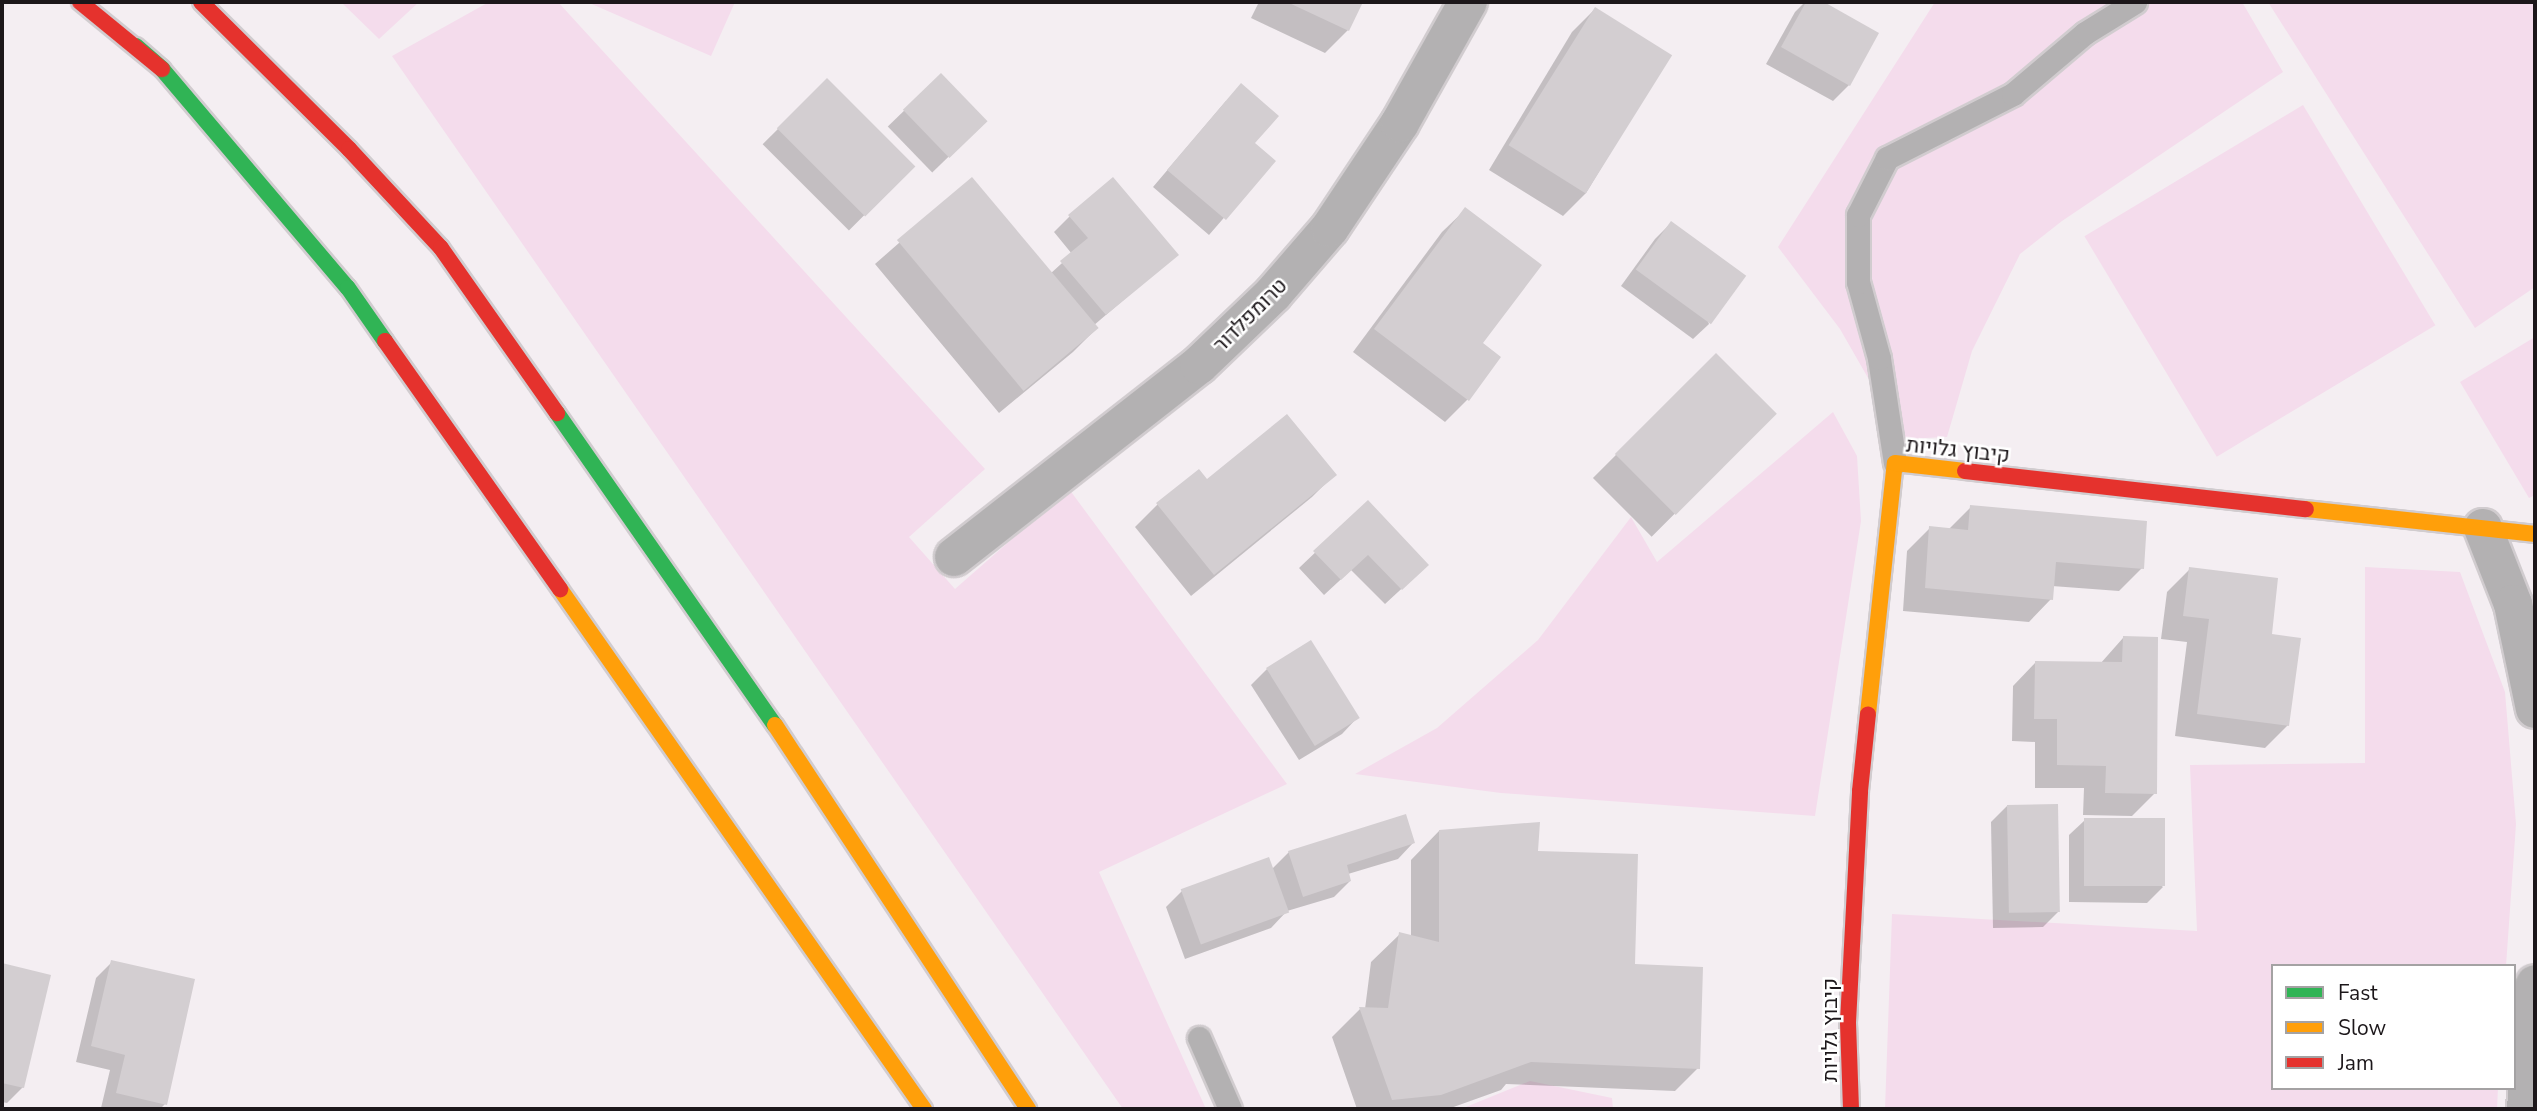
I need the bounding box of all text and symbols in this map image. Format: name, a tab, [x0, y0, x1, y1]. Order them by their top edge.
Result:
street label: טרומפלדור	[1208, 273, 1292, 357]
street label: קיבוץ גלויות	[1905, 432, 2011, 468]
legend	[2271, 964, 2516, 1090]
street label: קיבוץ גלויות	[1817, 978, 1843, 1082]
text: Fast	[2338, 979, 2378, 1007]
text: Slow	[2338, 1014, 2386, 1042]
text: Jam	[2338, 1049, 2374, 1077]

